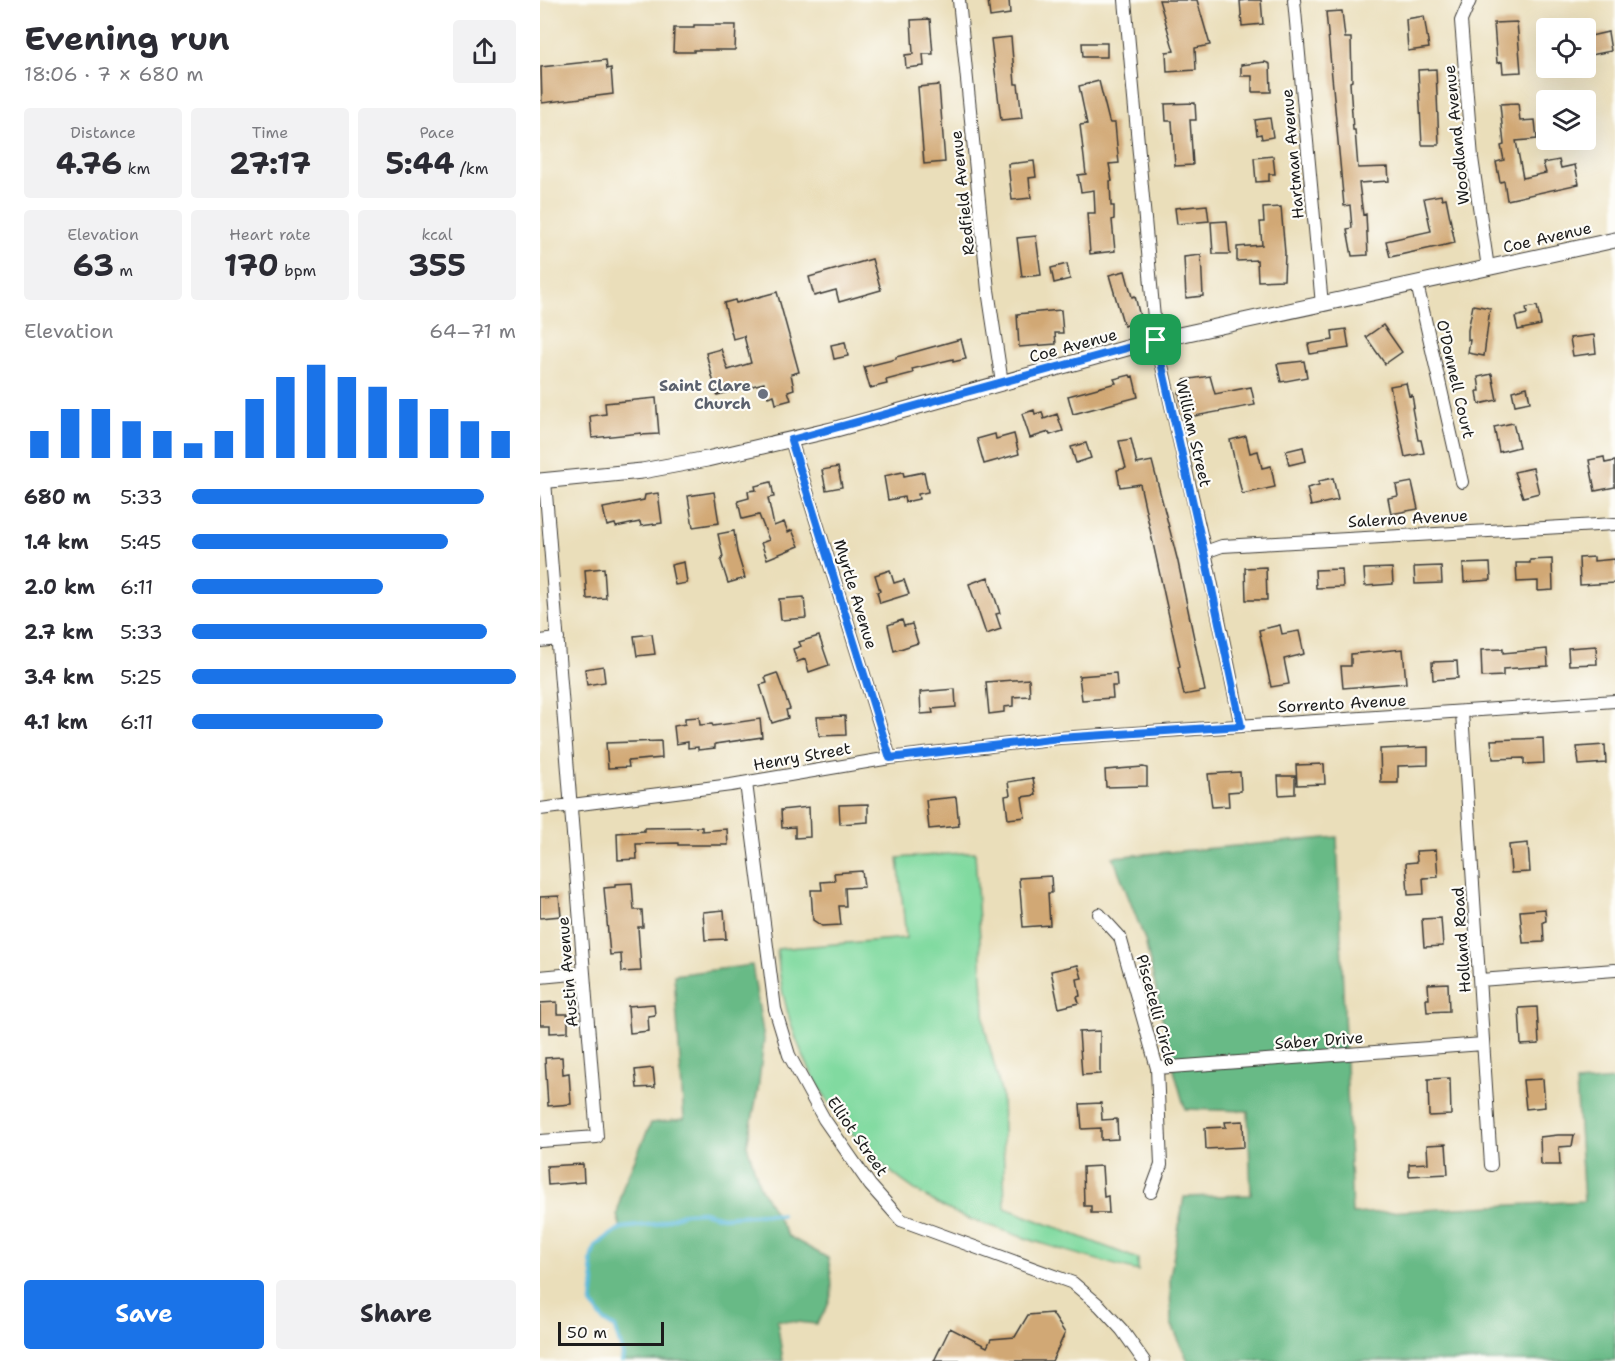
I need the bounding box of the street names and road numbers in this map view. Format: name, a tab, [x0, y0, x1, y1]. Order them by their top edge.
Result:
street label: Woodland Avenue	[1439, 64, 1474, 206]
street label: Hartman Avenue	[1276, 88, 1309, 220]
street label: Redfield Avenue	[945, 129, 980, 256]
street label: Coe Avenue	[1501, 217, 1593, 258]
street label: O'Donnell Court	[1432, 318, 1479, 441]
street label: Coe Avenue	[1027, 324, 1119, 367]
street label: William Street	[1171, 377, 1216, 489]
street label: Salerno Avenue	[1347, 505, 1469, 532]
street label: Myrtle Avenue	[829, 537, 882, 652]
street label: Sorrento Avenue	[1277, 690, 1407, 717]
street label: Henry Street	[752, 738, 853, 775]
street label: Holland Road	[1447, 886, 1476, 994]
street label: Austin Avenue	[552, 916, 583, 1028]
street label: Piscetelli Circle	[1132, 952, 1182, 1068]
street label: Saber Drive	[1274, 1027, 1364, 1054]
street label: Elliot Street	[822, 1092, 893, 1180]

